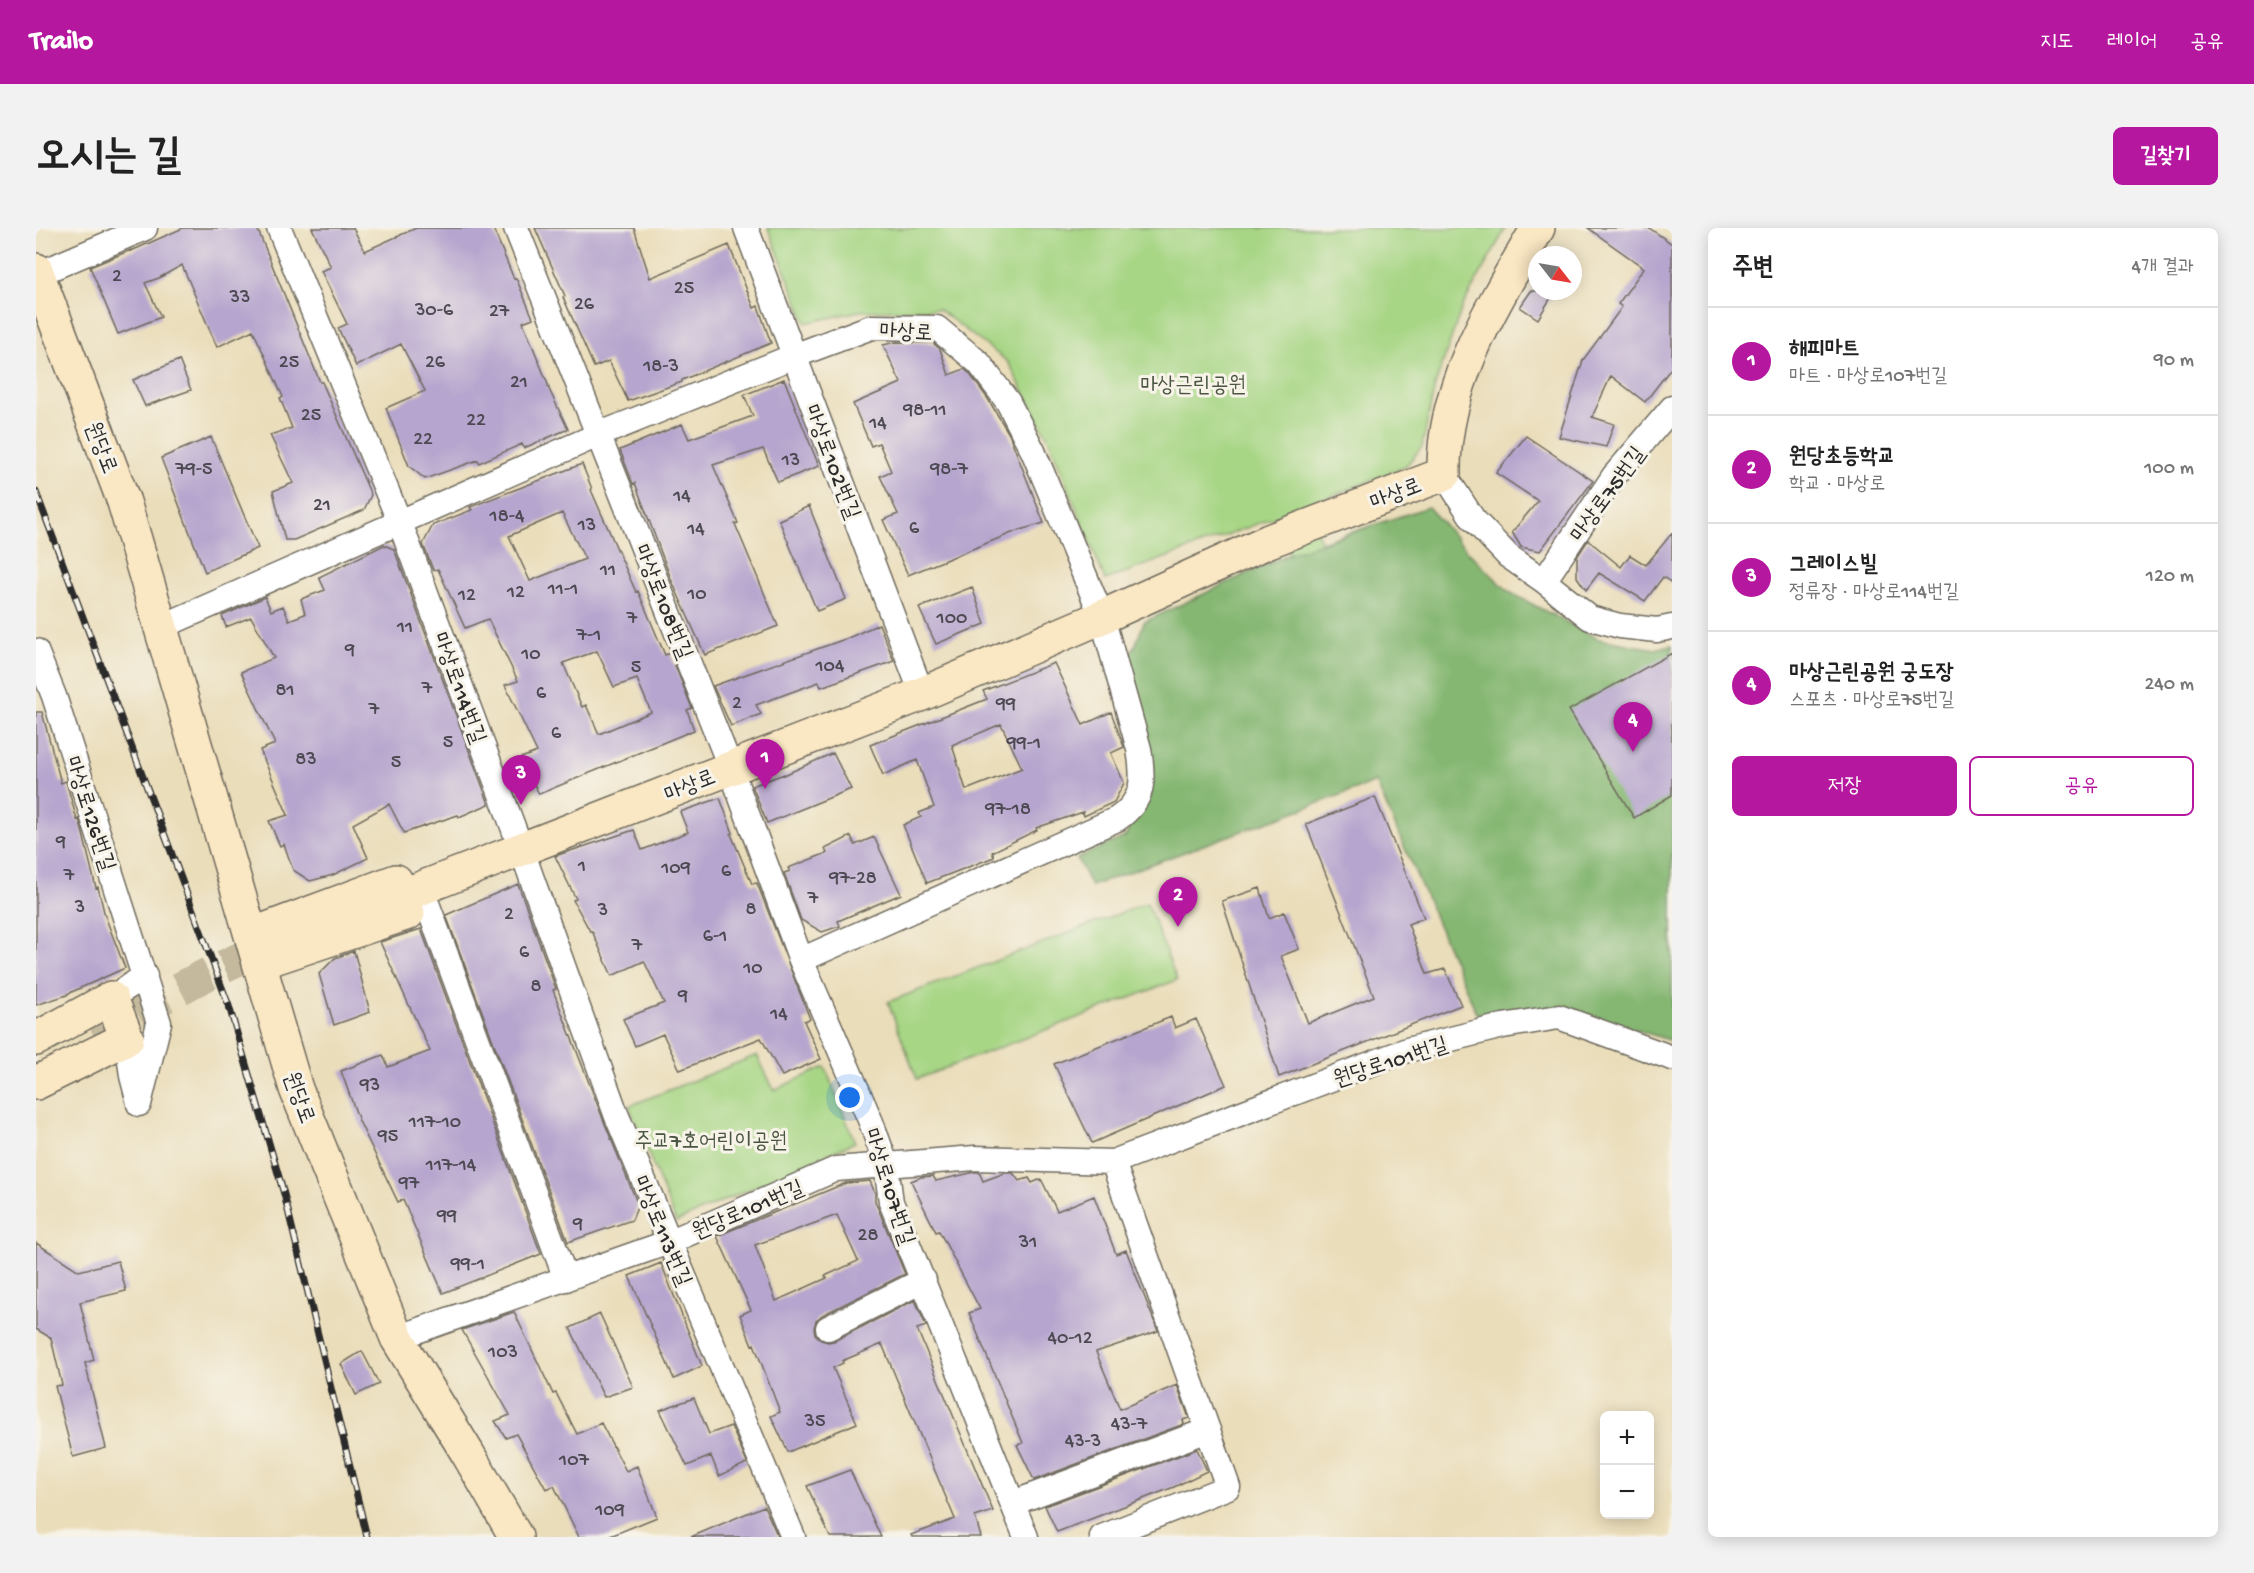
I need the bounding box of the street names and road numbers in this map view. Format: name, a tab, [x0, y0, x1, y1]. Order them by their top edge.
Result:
street label: 마상로	[879, 320, 933, 348]
street label: 마상로102번길	[797, 401, 864, 524]
street label: 원당로	[78, 419, 121, 478]
street label: 마상로75번길	[1566, 442, 1653, 548]
street label: 마상로	[1367, 474, 1426, 517]
street label: 마상로108번길	[626, 541, 696, 664]
street label: 마상로114번길	[425, 629, 490, 748]
street label: 마상로126번길	[57, 753, 119, 875]
street label: 마상로	[661, 766, 720, 810]
street label: 원당로101번길	[1331, 1033, 1452, 1095]
street label: 원당로	[276, 1069, 319, 1128]
street label: 마상로107번길	[856, 1126, 918, 1249]
street label: 마상로113번길	[625, 1172, 695, 1291]
street label: 원당로101번길	[689, 1176, 809, 1247]

